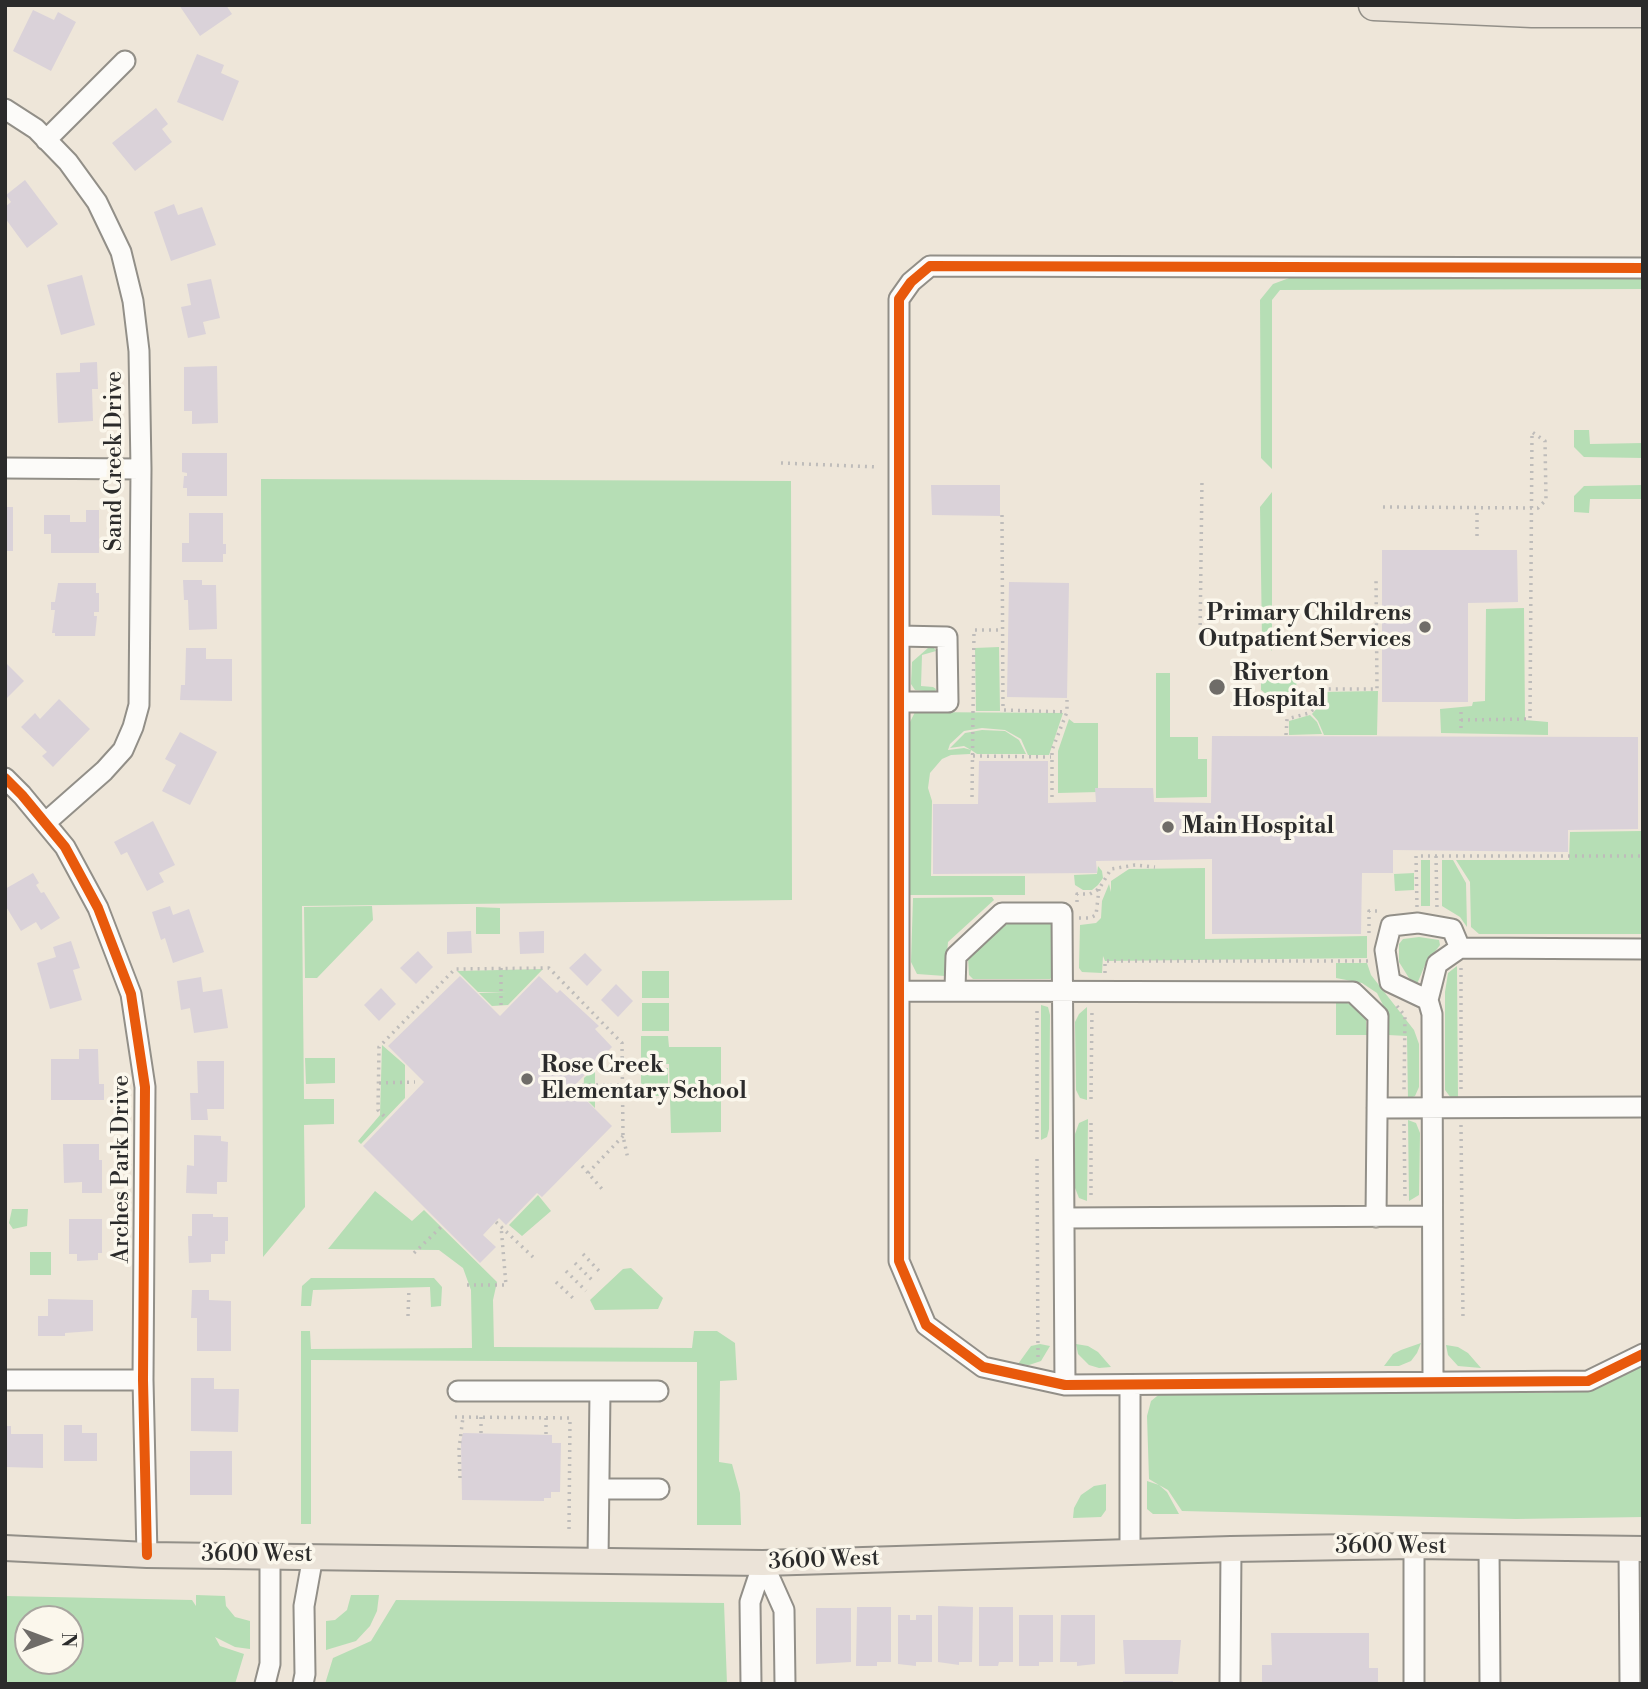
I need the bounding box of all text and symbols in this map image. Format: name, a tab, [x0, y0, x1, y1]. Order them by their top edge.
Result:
street label: Sand Creek Drive	[101, 371, 129, 551]
place label: Primary Childrens Outpatient Services	[1198, 600, 1411, 654]
marker: Primary Childrens Outpatient Services	[1417, 619, 1433, 635]
place label: Riverton Hospital	[1233, 660, 1329, 714]
marker: Riverton Hospital	[1207, 677, 1227, 697]
place label: Main Hospital	[1182, 813, 1334, 841]
marker: Main Hospital	[1160, 819, 1176, 835]
place label: Rose Creek Elementary School	[541, 1052, 747, 1106]
marker: Rose Creek Elementary School	[519, 1071, 535, 1087]
street label: Arches Park Drive	[108, 1075, 136, 1263]
street label: 3600 West	[1335, 1533, 1447, 1561]
street label: 3600 West	[201, 1541, 313, 1569]
street label: 3600 West	[768, 1545, 880, 1577]
north arrow	[14, 1605, 84, 1675]
text: N	[56, 1632, 80, 1648]

